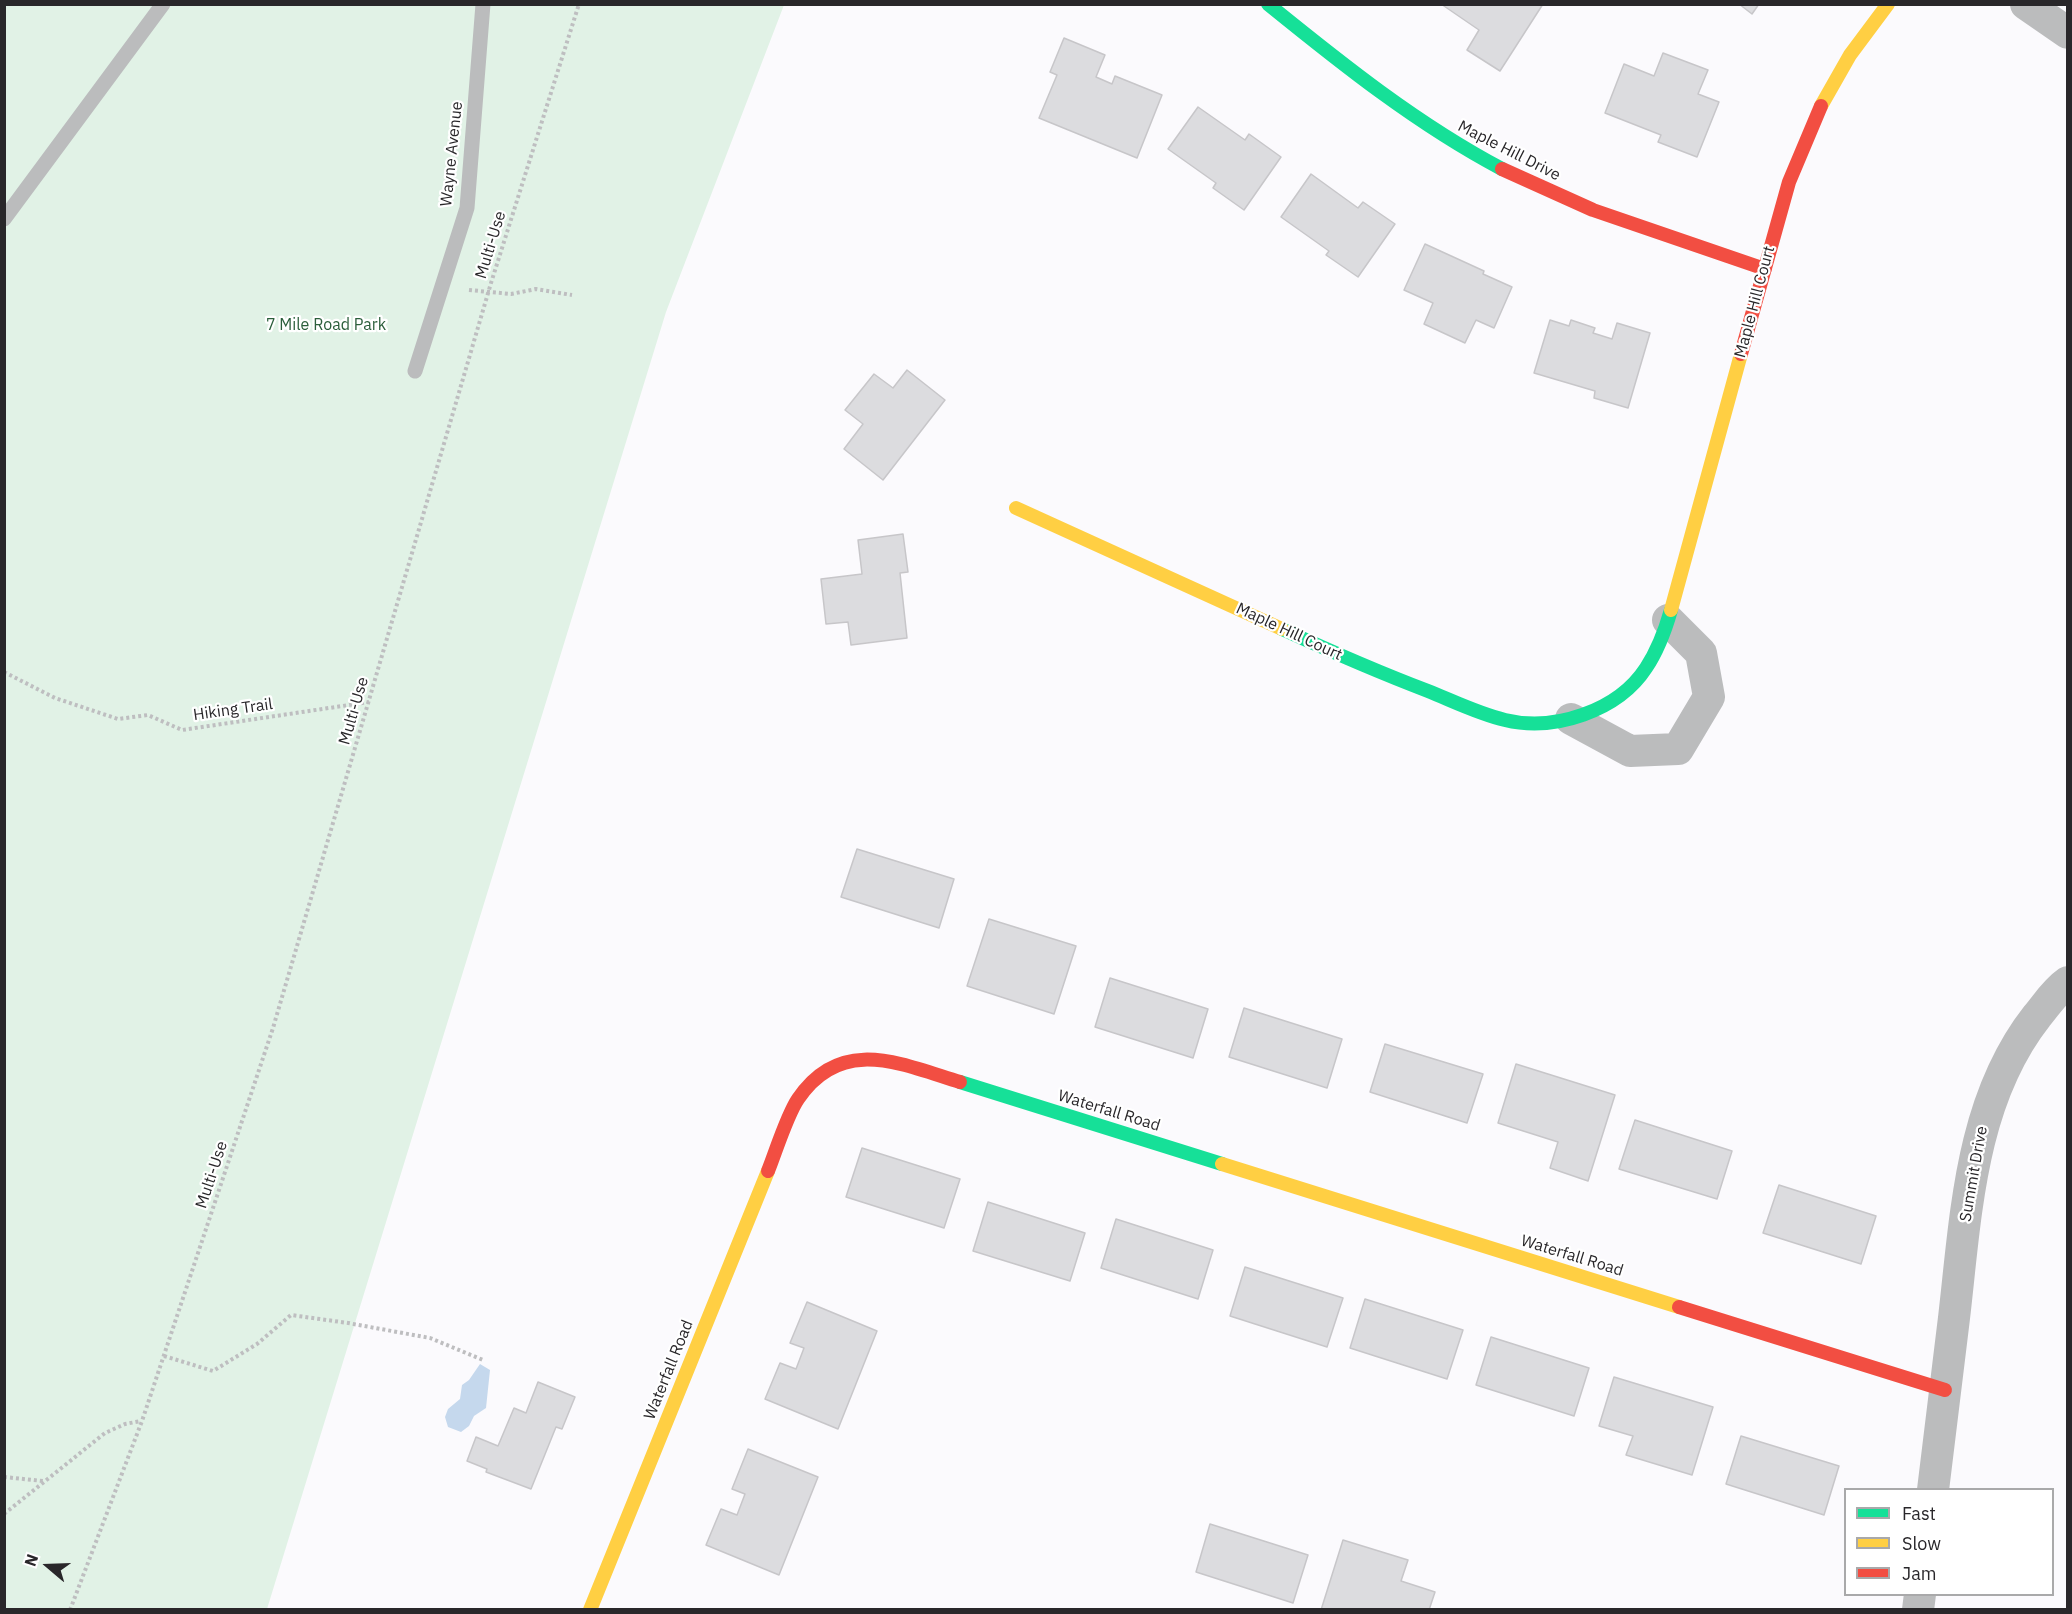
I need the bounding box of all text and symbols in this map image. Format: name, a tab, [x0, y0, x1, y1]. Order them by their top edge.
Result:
street label: Wayne Avenue	[437, 100, 467, 208]
street label: Maple Hill Drive	[1454, 117, 1564, 185]
street label: Multi-Use	[472, 209, 510, 281]
street label: Maple Hill Court	[1731, 244, 1779, 360]
park label: 7 Mile Road Park	[266, 315, 386, 335]
street label: Maple Hill Court	[1233, 599, 1345, 665]
street label: Multi-Use	[335, 675, 373, 747]
street label: Hiking Trail	[192, 695, 274, 725]
street label: Waterfall Road	[1056, 1086, 1162, 1136]
street label: Summit Drive	[1956, 1125, 1992, 1223]
street label: Multi-Use	[192, 1139, 232, 1211]
street label: Waterfall Road	[1519, 1231, 1625, 1281]
street label: Waterfall Road	[640, 1317, 698, 1423]
legend	[1844, 1488, 2054, 1596]
text: Fast	[1902, 1502, 1936, 1525]
text: Slow	[1902, 1532, 1941, 1555]
north arrow	[18, 1536, 78, 1596]
text: N	[20, 1551, 42, 1569]
text: Jam	[1902, 1562, 1937, 1585]

